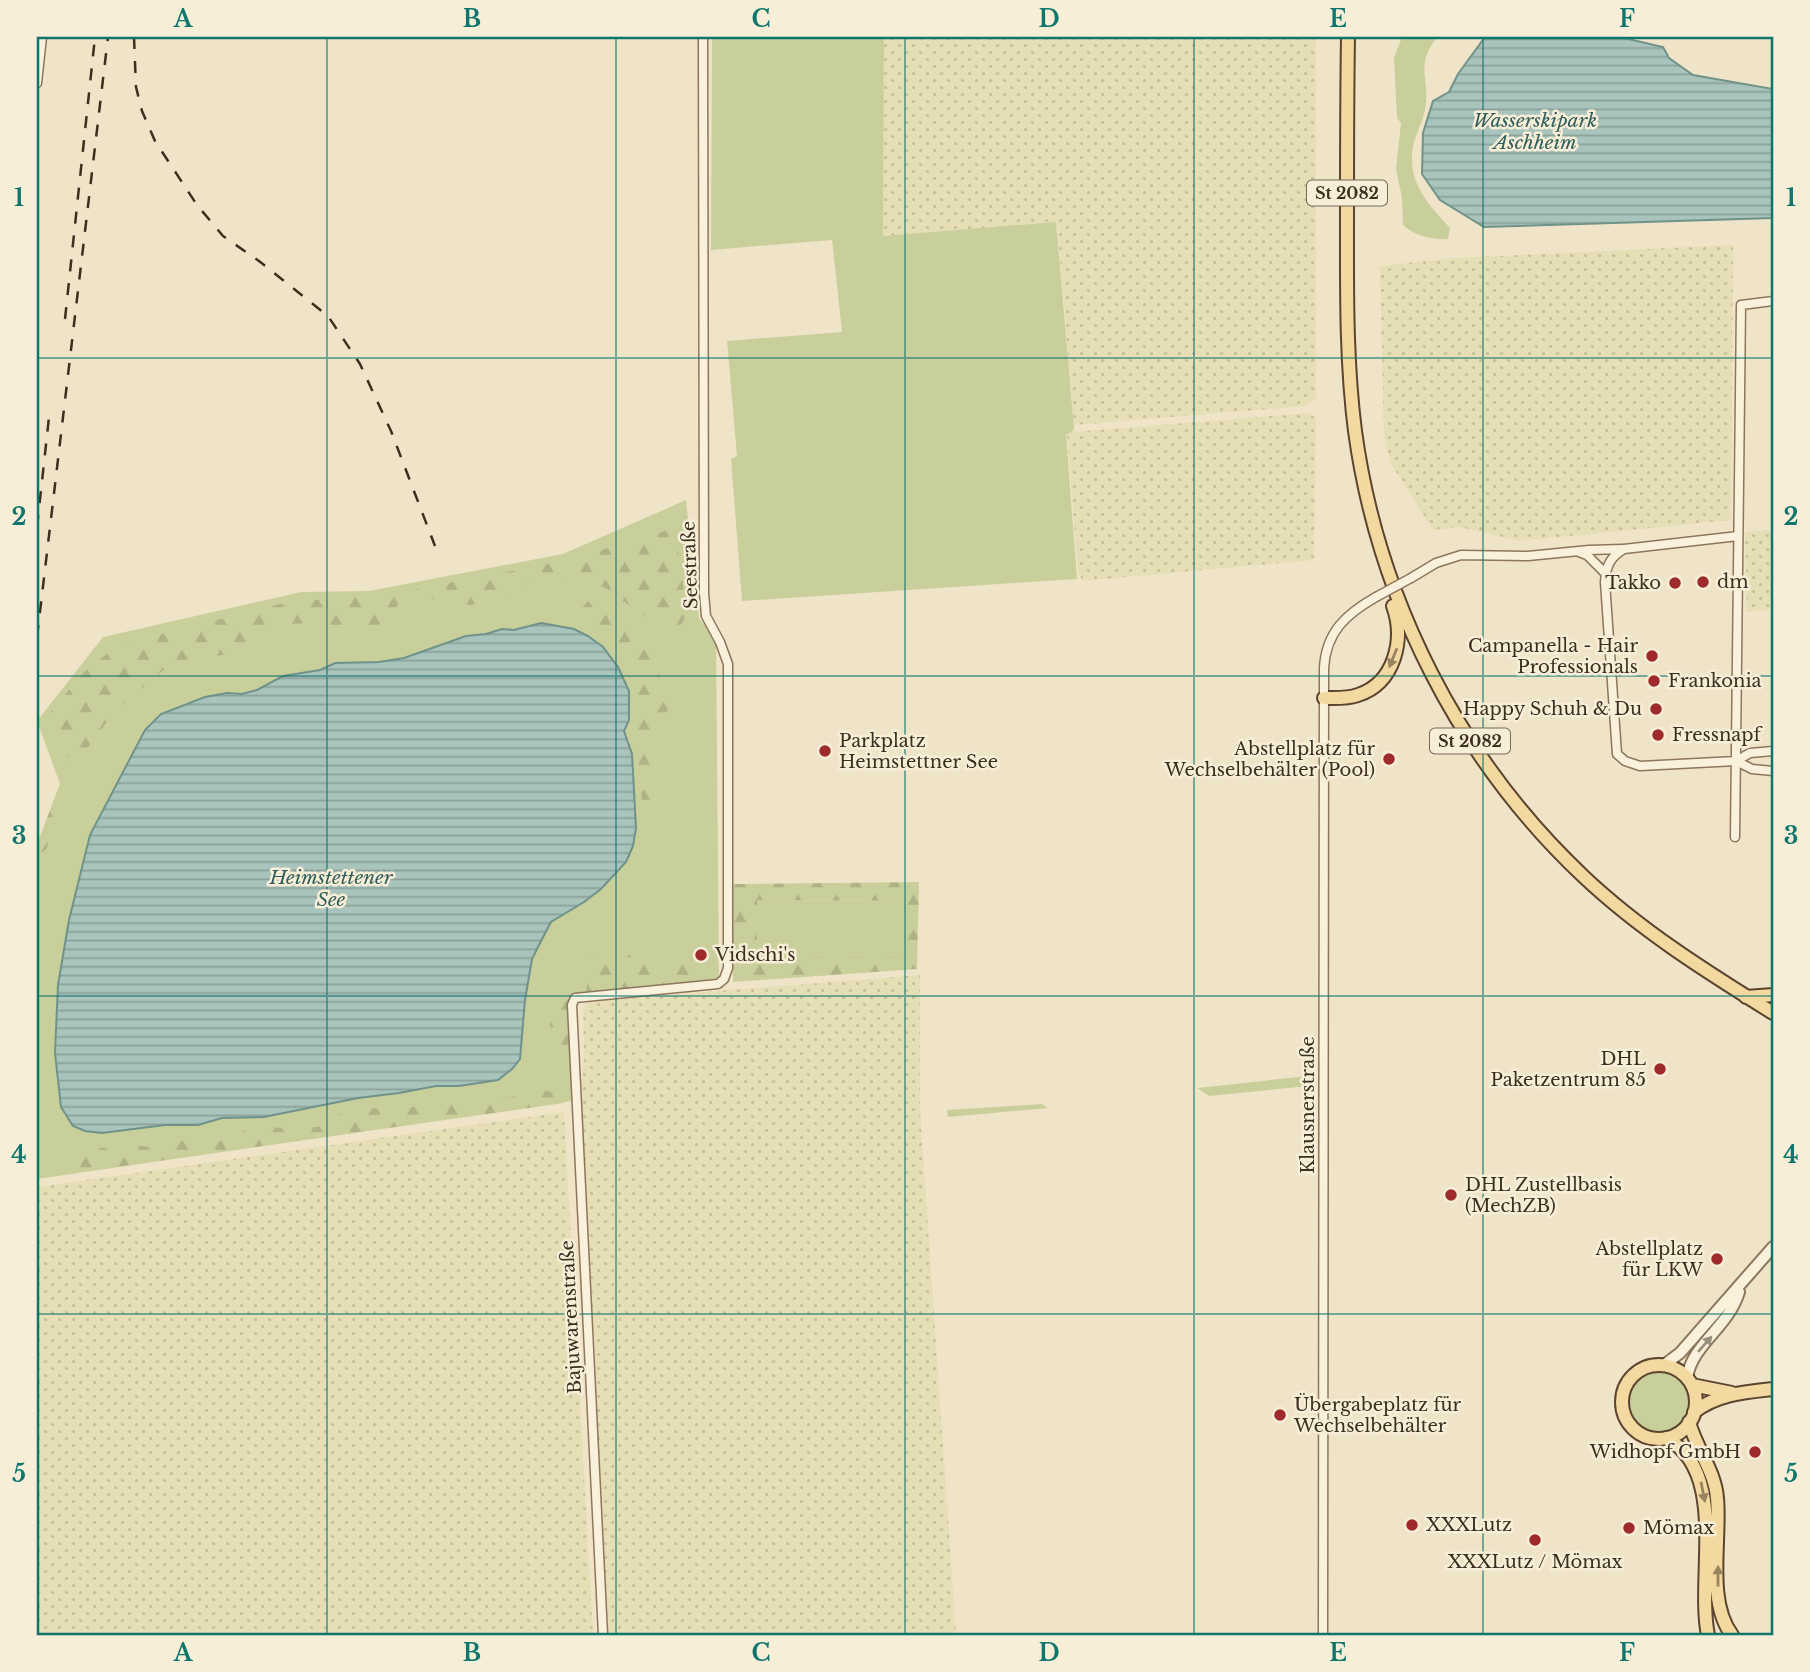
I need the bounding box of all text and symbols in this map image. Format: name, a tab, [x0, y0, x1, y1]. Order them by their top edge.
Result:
text: A	[173, 5, 194, 33]
text: B	[463, 5, 481, 33]
text: C	[752, 5, 770, 33]
text: D	[1038, 5, 1060, 33]
text: E	[1329, 5, 1347, 33]
text: F	[1619, 5, 1635, 33]
water label: Wasserskipark Aschheim	[1473, 109, 1597, 154]
road number: St 2082	[1307, 181, 1387, 206]
text: 1	[14, 184, 24, 212]
text: 1	[1786, 184, 1796, 212]
text: 2	[12, 503, 26, 531]
text: 2	[1784, 503, 1798, 531]
street label: Seestraße	[677, 520, 703, 610]
place label: dm	[1717, 571, 1748, 593]
place label: Takko	[1605, 572, 1661, 594]
marker: dm	[1695, 574, 1711, 590]
marker: Takko	[1667, 575, 1683, 591]
place label: Campanella - Hair Professionals	[1468, 635, 1638, 678]
one-way arrow	[1388, 648, 1399, 669]
marker: Campanella - Hair Professionals	[1644, 648, 1660, 664]
place label: Frankonia	[1668, 670, 1762, 692]
marker: Frankonia	[1646, 673, 1662, 689]
place label: Happy Schuh & Du	[1463, 698, 1642, 720]
marker: Happy Schuh & Du	[1648, 701, 1664, 717]
place label: Fressnapf	[1672, 724, 1764, 746]
marker: Fressnapf	[1650, 727, 1666, 743]
road number: St 2082	[1430, 728, 1510, 754]
place label: Parkplatz Heimstettner See	[839, 730, 998, 773]
place label: Abstellplatz für Wechselbehälter (Pool)	[1164, 738, 1375, 781]
marker: Parkplatz Heimstettner See	[817, 743, 833, 759]
marker: Abstellplatz für Wechselbehälter (Pool)	[1381, 751, 1397, 767]
text: 3	[12, 822, 26, 850]
text: 3	[1784, 822, 1798, 850]
water label: Heimstettener See	[268, 866, 394, 911]
place label: Vidschi's	[714, 944, 795, 966]
marker: Vidschi's	[693, 947, 709, 963]
street label: Klausnerstraße	[1297, 1036, 1319, 1174]
place label: DHL Paketzentrum 85	[1491, 1048, 1646, 1091]
marker: DHL Paketzentrum 85	[1652, 1061, 1668, 1077]
text: 4	[11, 1141, 27, 1169]
text: 4	[1783, 1141, 1799, 1169]
place label: DHL Zustellbasis (MechZB)	[1465, 1174, 1622, 1217]
marker: DHL Zustellbasis (MechZB)	[1443, 1187, 1459, 1203]
place label: Abstellplatz für LKW	[1594, 1238, 1704, 1281]
street label: Bajuwarenstraße	[556, 1240, 586, 1394]
marker: Abstellplatz für LKW	[1709, 1251, 1725, 1267]
one-way arrow	[1697, 1335, 1713, 1353]
place label: Übergabeplatz für Wechselbehälter	[1293, 1393, 1462, 1437]
marker: Übergabeplatz für Wechselbehälter	[1272, 1407, 1288, 1423]
place label: Widhopf GmbH	[1589, 1441, 1741, 1463]
marker: Widhopf GmbH	[1747, 1444, 1763, 1460]
text: 5	[12, 1460, 26, 1488]
text: 5	[1784, 1460, 1798, 1488]
one-way arrow	[1697, 1481, 1708, 1503]
place label: XXXLutz	[1426, 1514, 1512, 1536]
marker: XXXLutz	[1404, 1517, 1420, 1533]
place label: Mömax	[1643, 1517, 1714, 1539]
marker: Mömax	[1621, 1520, 1637, 1536]
marker: XXXLutz / Mömax	[1527, 1532, 1543, 1548]
place label: XXXLutz / Mömax	[1447, 1551, 1623, 1573]
one-way arrow	[1712, 1564, 1724, 1586]
text: A	[173, 1639, 194, 1667]
text: B	[463, 1639, 481, 1667]
text: C	[752, 1639, 770, 1667]
text: D	[1038, 1639, 1060, 1667]
text: E	[1329, 1639, 1347, 1667]
text: F	[1619, 1639, 1635, 1667]

